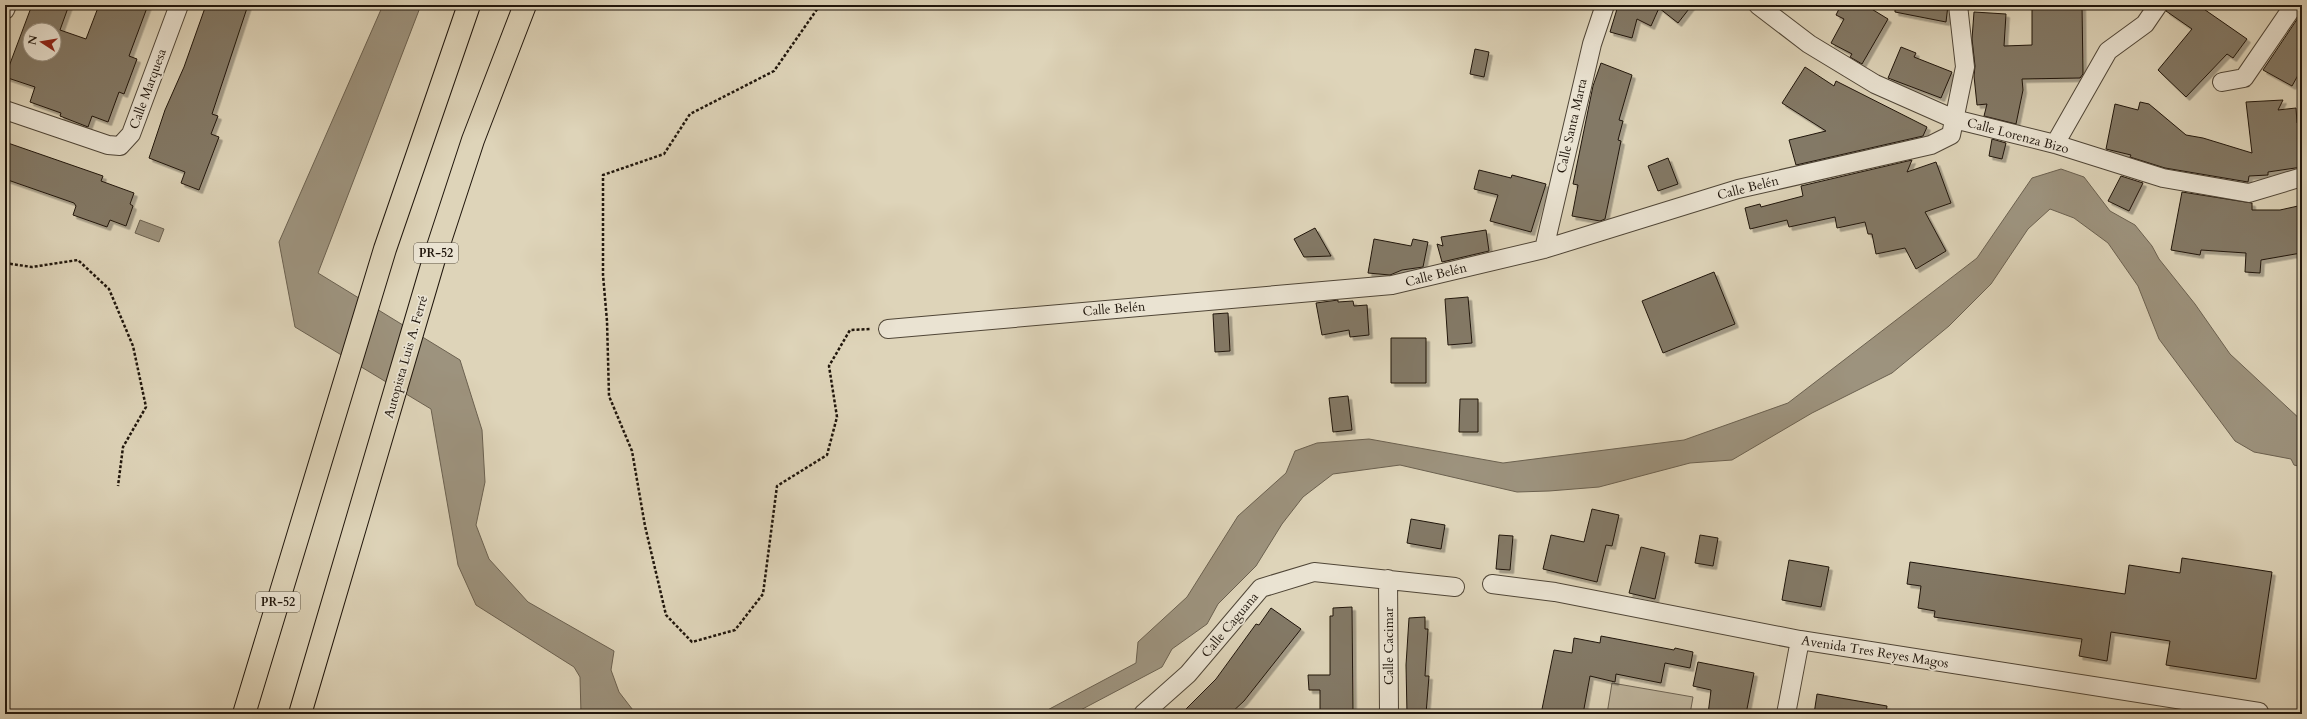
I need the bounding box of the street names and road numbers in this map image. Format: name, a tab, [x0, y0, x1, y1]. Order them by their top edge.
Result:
street label: Calle Marquesa	[125, 46, 171, 132]
street label: Calle Santa Marta	[1552, 77, 1592, 175]
street label: Calle Lorenza Bizo	[1965, 114, 2071, 158]
street label: Calle Belén	[1715, 172, 1781, 204]
road number: PR-52	[414, 243, 458, 263]
street label: Calle Belén	[1403, 259, 1469, 291]
street label: Autopista Luis A. Ferré	[380, 293, 432, 420]
street label: Calle Belén	[1082, 297, 1147, 321]
street label: Calle Caguana	[1197, 588, 1263, 661]
road number: PR-52	[256, 592, 300, 612]
street label: Calle Cacimar	[1380, 607, 1398, 685]
street label: Avenida Tres Reyes Magos	[1800, 631, 1950, 673]

